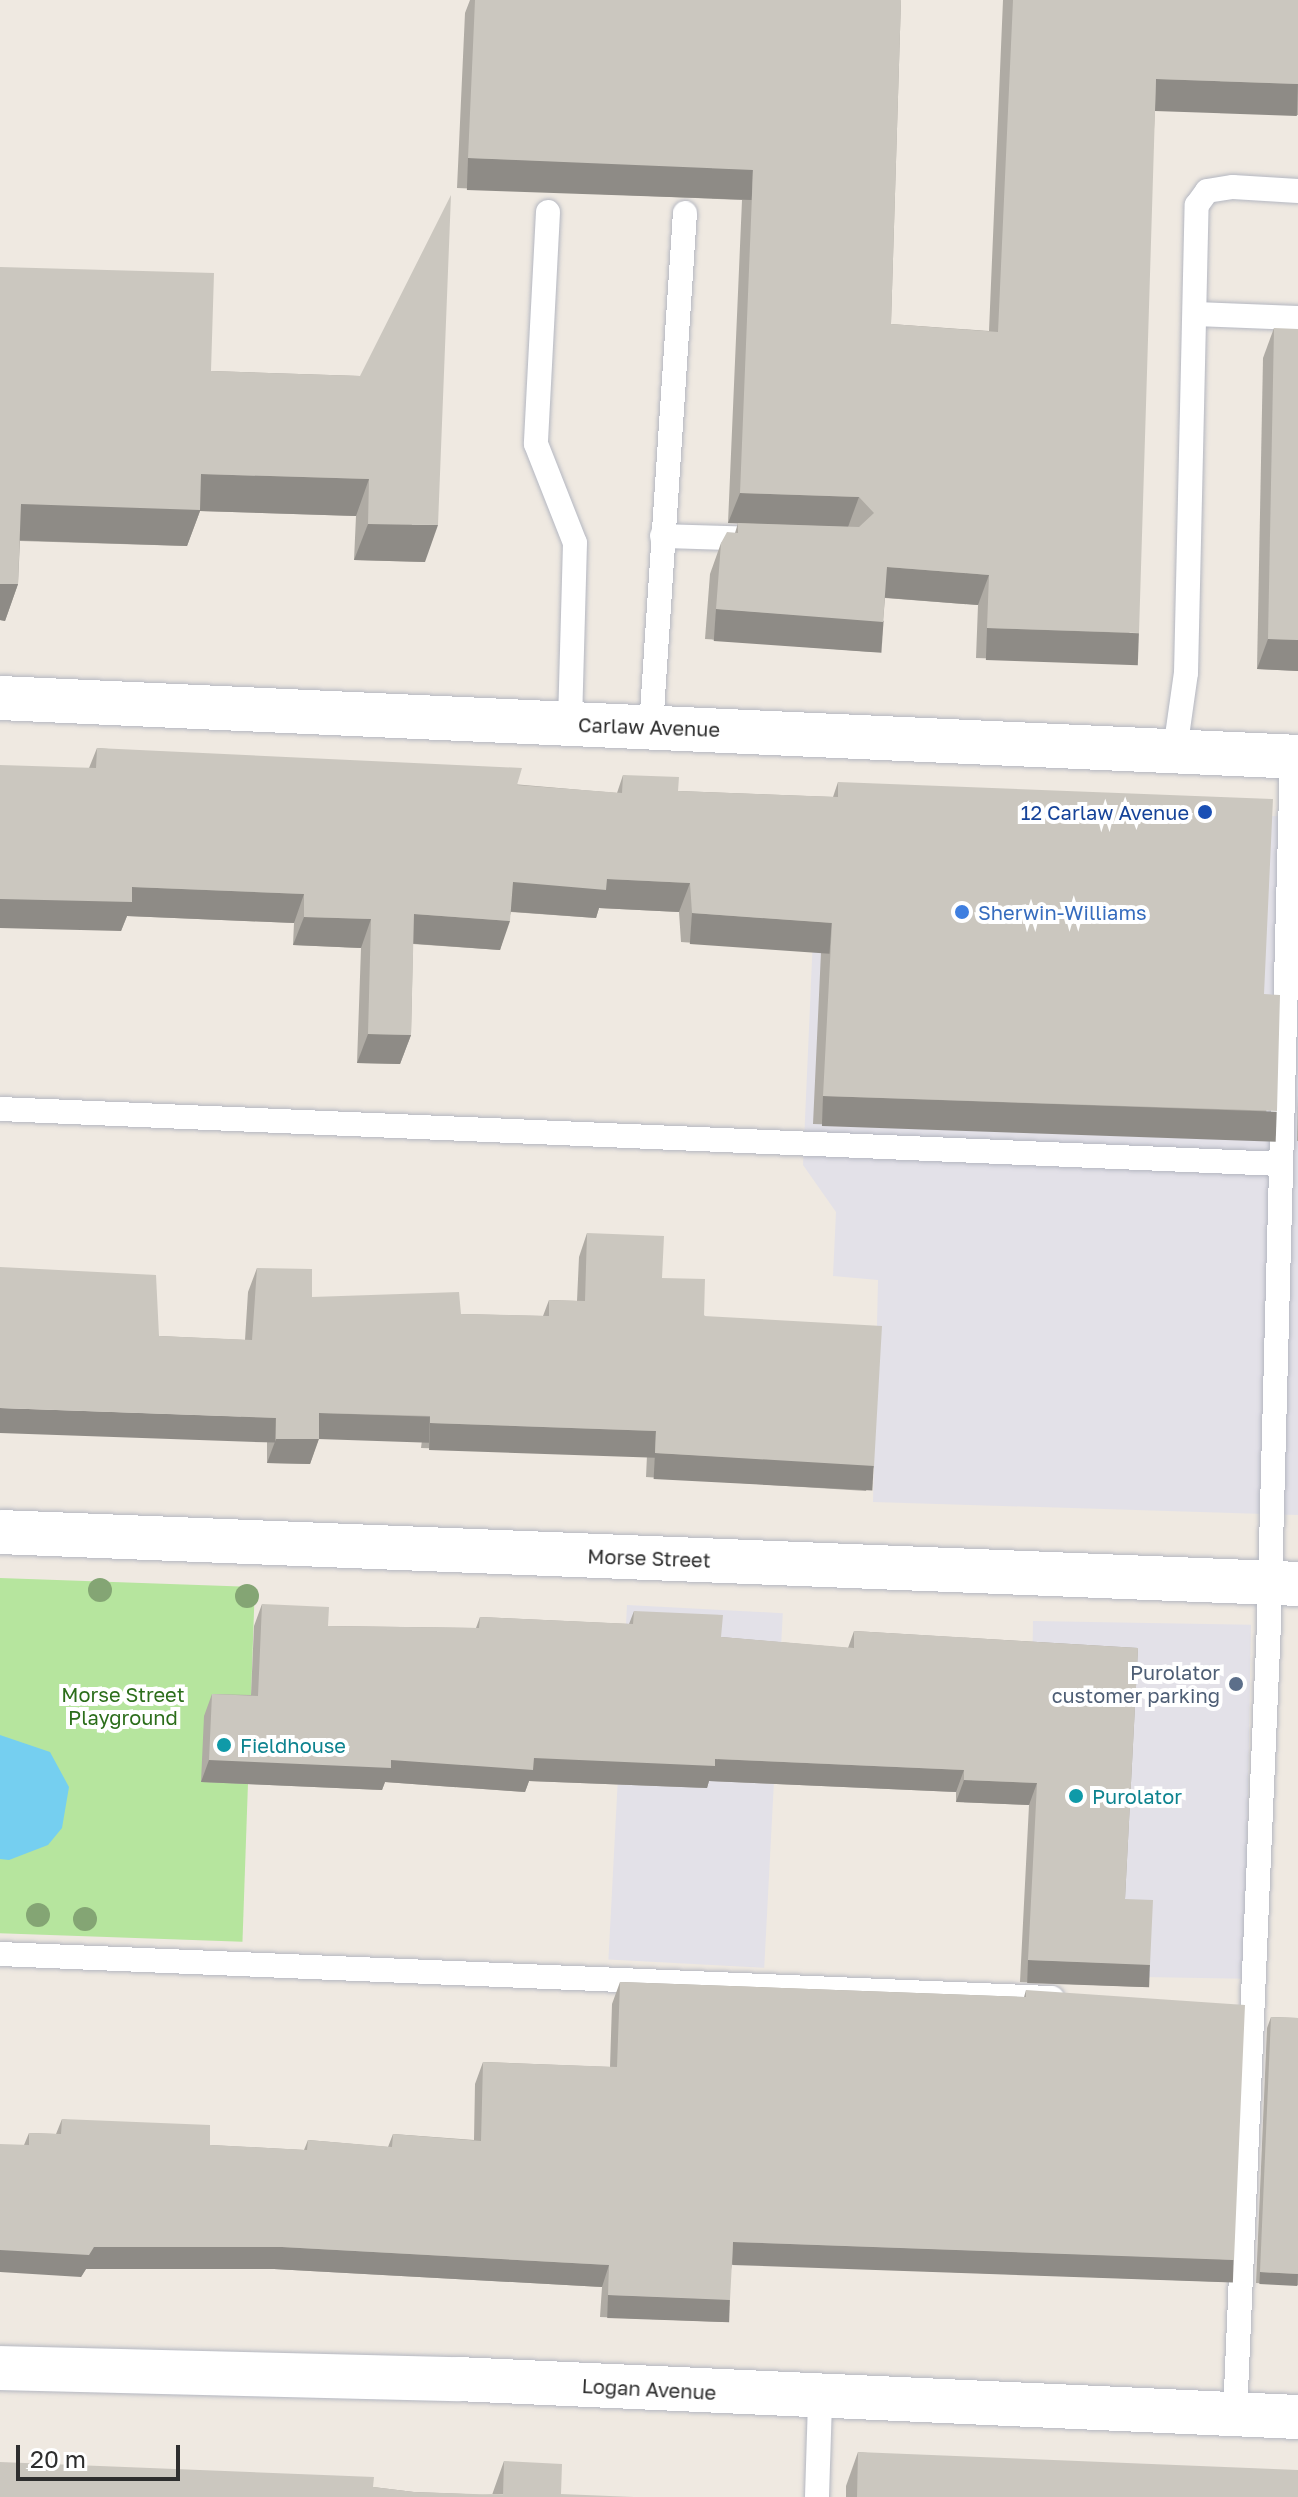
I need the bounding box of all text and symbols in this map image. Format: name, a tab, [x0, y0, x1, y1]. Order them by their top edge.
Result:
street label: Carlaw Avenue	[578, 713, 720, 741]
place label: 12 Carlaw Avenue	[1021, 800, 1189, 824]
marker: 12 Carlaw Avenue	[1196, 803, 1214, 821]
place label: Sherwin-Williams	[978, 900, 1147, 924]
marker: Sherwin-Williams	[953, 903, 971, 921]
street label: Morse Street	[587, 1544, 711, 1572]
place label: Purolator customer parking	[1052, 1660, 1220, 1707]
marker: Purolator customer parking	[1227, 1675, 1245, 1693]
park label: Morse Street Playground	[61, 1682, 185, 1729]
place label: Fieldhouse	[240, 1733, 346, 1757]
marker: Fieldhouse	[215, 1736, 233, 1754]
place label: Purolator	[1092, 1784, 1182, 1808]
marker: Purolator	[1067, 1787, 1085, 1805]
street label: Logan Avenue	[581, 2373, 717, 2405]
scale bar	[20, 2429, 184, 2479]
text: 20 m	[30, 2444, 86, 2473]

